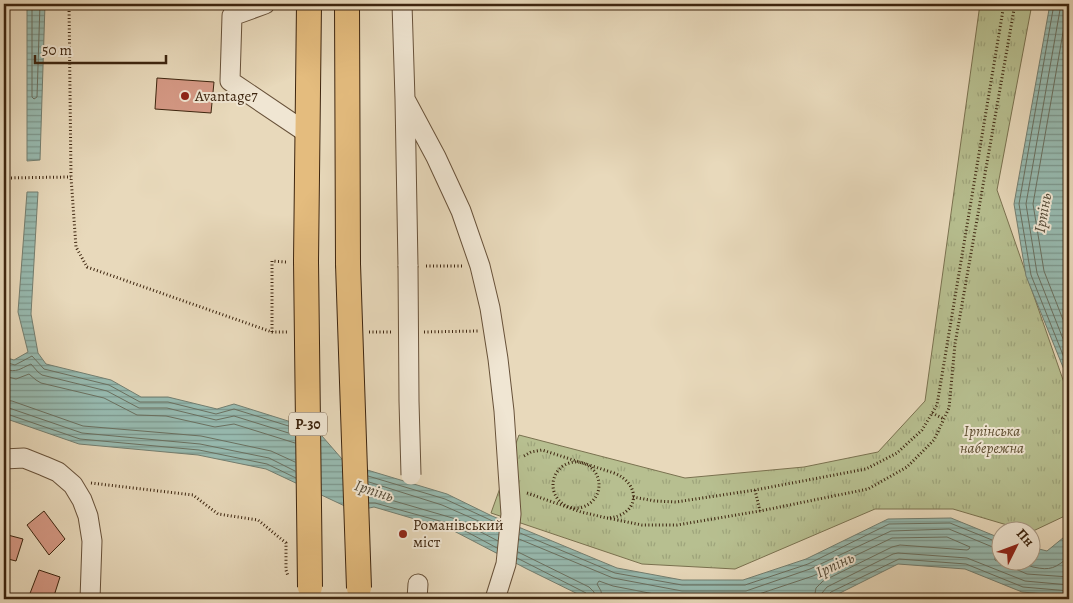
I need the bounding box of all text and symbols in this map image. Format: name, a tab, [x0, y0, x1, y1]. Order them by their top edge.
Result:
scale bar	[35, 32, 166, 64]
text: 50 m	[42, 40, 72, 60]
place label: Avantage7	[194, 86, 258, 106]
marker: Avantage7	[179, 90, 191, 102]
water label: Ірпінь	[1029, 191, 1057, 235]
road number: Р-30	[289, 412, 327, 436]
park label: Ірпінська набережна	[960, 421, 1024, 458]
water label: Ірпінь	[352, 474, 397, 508]
place label: Романівський міст	[413, 515, 504, 552]
north arrow	[990, 520, 1040, 570]
text: Пн	[1012, 524, 1038, 551]
marker: Романівський міст	[397, 528, 409, 540]
water label: Ірпінь	[812, 546, 858, 583]

